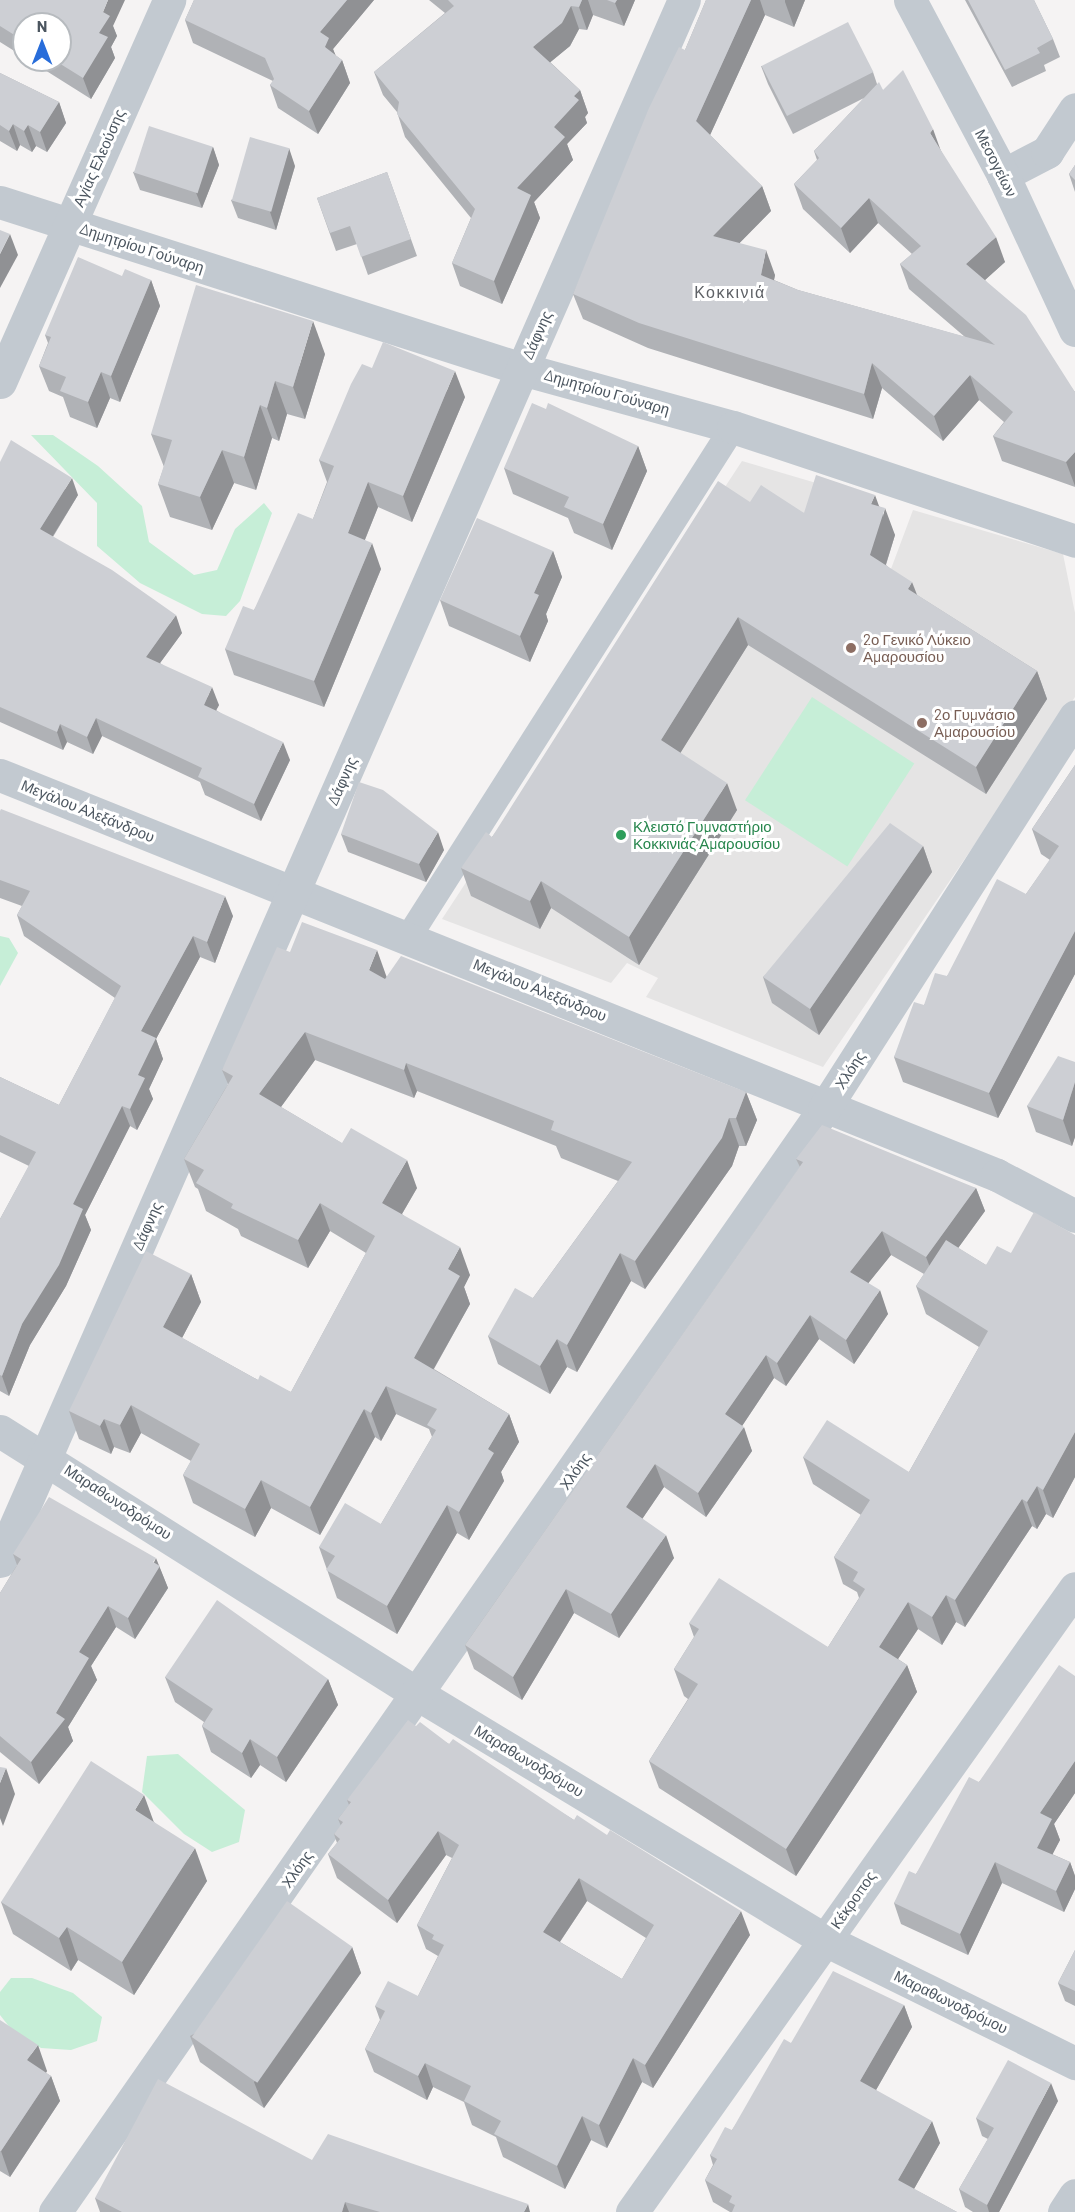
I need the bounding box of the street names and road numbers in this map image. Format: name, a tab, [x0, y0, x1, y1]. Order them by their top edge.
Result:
street label: Αγίας Ελεούσης	[69, 106, 129, 210]
street label: Μεσογείων	[971, 126, 1021, 200]
street label: Δημητρίου Γούναρη	[78, 219, 206, 277]
street label: Δάφνης	[518, 308, 556, 362]
street label: Δημητρίου Γούναρη	[542, 365, 672, 419]
street label: Δάφνης	[323, 754, 361, 808]
street label: Μεγάλου Αλεξάνδρου	[19, 776, 157, 846]
street label: Μεγάλου Αλεξάνδρου	[471, 955, 609, 1025]
street label: Χλόης	[831, 1048, 869, 1092]
street label: Δάφνης	[128, 1199, 166, 1253]
street label: Χλόης	[556, 1449, 594, 1493]
street label: Μαραθωνοδρόμου	[61, 1461, 175, 1543]
street label: Μαραθωνοδρόμου	[471, 1721, 587, 1801]
street label: Χλόης	[278, 1847, 316, 1891]
street label: Κέκροπος	[827, 1868, 879, 1932]
street label: Μαραθωνοδρόμου	[891, 1967, 1011, 2037]

